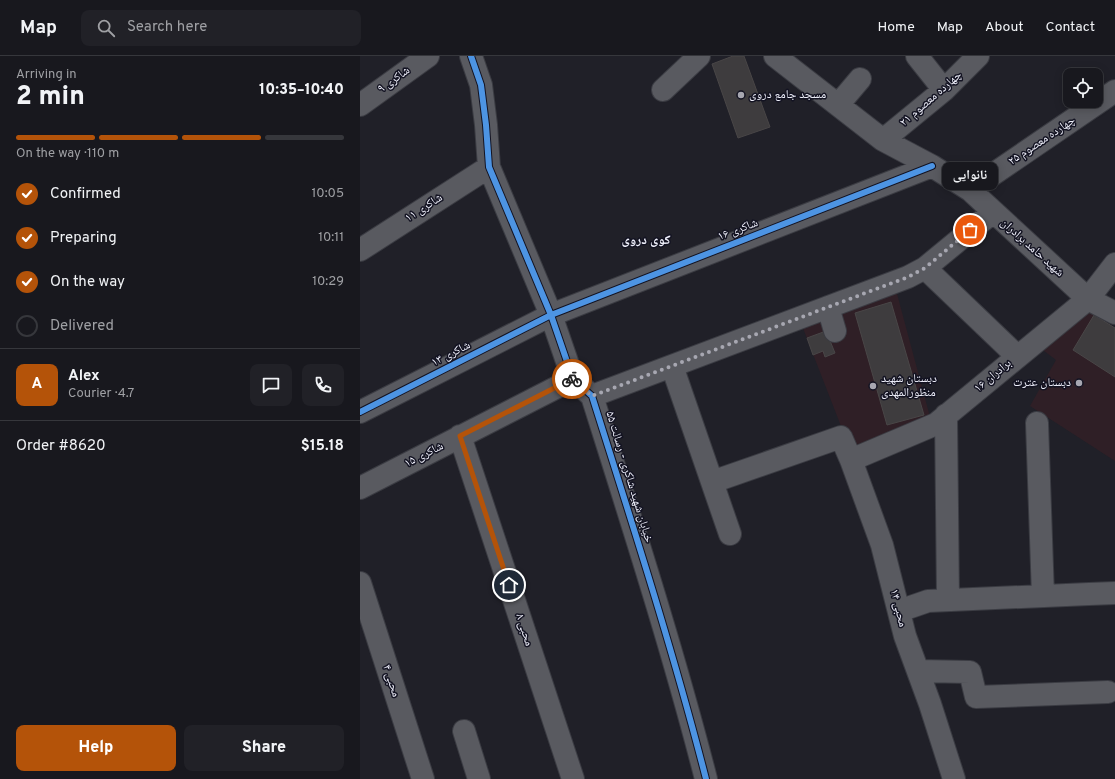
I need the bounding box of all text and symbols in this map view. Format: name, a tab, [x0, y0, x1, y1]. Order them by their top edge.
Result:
search box	[81, 10, 361, 46]
text: Map	[20, 16, 57, 40]
icon: search	[95, 17, 117, 39]
text: Search here	[127, 18, 207, 37]
text: Home	[878, 19, 915, 36]
text: Map	[937, 19, 963, 36]
text: About	[985, 19, 1024, 36]
text: Contact	[1046, 19, 1095, 36]
street label: شاکری ۹	[375, 63, 414, 97]
text: Arriving in	[16, 67, 77, 83]
street label: چهارده معصوم ۲۱	[897, 67, 966, 130]
map controls	[1063, 68, 1103, 108]
button: locate	[1063, 68, 1103, 108]
text: 2 min	[16, 81, 85, 114]
text: 10:35–10:40	[259, 81, 344, 100]
place label: مسجد جامع دروی	[749, 87, 826, 103]
marker: مسجد جامع دروی	[736, 90, 746, 100]
street label: چهارده معصوم ۲۵	[1005, 113, 1079, 169]
text: On the way · 110 m	[16, 146, 119, 162]
callout: نانوایی	[942, 162, 998, 190]
text: نانوایی	[953, 168, 987, 184]
icon: check	[16, 183, 38, 205]
text: Confirmed	[50, 185, 121, 204]
text: 10:05	[311, 186, 344, 202]
street label: شاکری ۱۱	[402, 190, 446, 226]
pin	[953, 213, 987, 247]
street label: شاکری ۱۶	[716, 215, 760, 245]
street label: شهید حامد برادران	[997, 215, 1067, 281]
icon: bag	[959, 219, 981, 241]
icon: check	[16, 227, 38, 249]
text: Preparing	[50, 229, 117, 248]
text: 10:11	[318, 230, 344, 246]
district label: کوی دروی	[622, 233, 671, 249]
icon: check	[16, 271, 38, 293]
text: On the way	[50, 273, 125, 292]
text: 10:29	[312, 274, 344, 290]
text: Delivered	[50, 317, 114, 336]
street label: شاکری ۱۳	[429, 337, 473, 371]
street label: برادران ۱۶	[971, 356, 1015, 396]
courier	[552, 359, 592, 399]
button: chat	[250, 364, 292, 406]
button: phone	[302, 364, 344, 406]
text: Alex	[68, 367, 100, 386]
icon: bike	[561, 368, 583, 390]
place label: دبستان شهید منظورالمهدی	[881, 371, 937, 401]
text: A	[32, 375, 42, 394]
place label: دبستان عترت	[1013, 375, 1071, 391]
marker: دبستان عترت	[1074, 378, 1084, 388]
marker: دبستان شهید منظورالمهدی	[868, 381, 878, 391]
text: Courier · 4.7	[68, 386, 134, 402]
street label: خیابان شهید شاکری - رسالت ۵۵	[601, 409, 657, 545]
text: Order #8620	[16, 437, 106, 456]
text: $15.18	[301, 437, 344, 456]
street label: شاکری ۱۵	[402, 438, 446, 472]
pin	[492, 568, 526, 602]
icon: home	[498, 574, 520, 596]
street label: محبی ۱۴	[886, 587, 910, 629]
street label: محبی ۸	[511, 612, 537, 648]
street label: محبی ۴	[378, 663, 404, 699]
button: Help	[16, 725, 176, 771]
button: Share	[184, 725, 344, 771]

